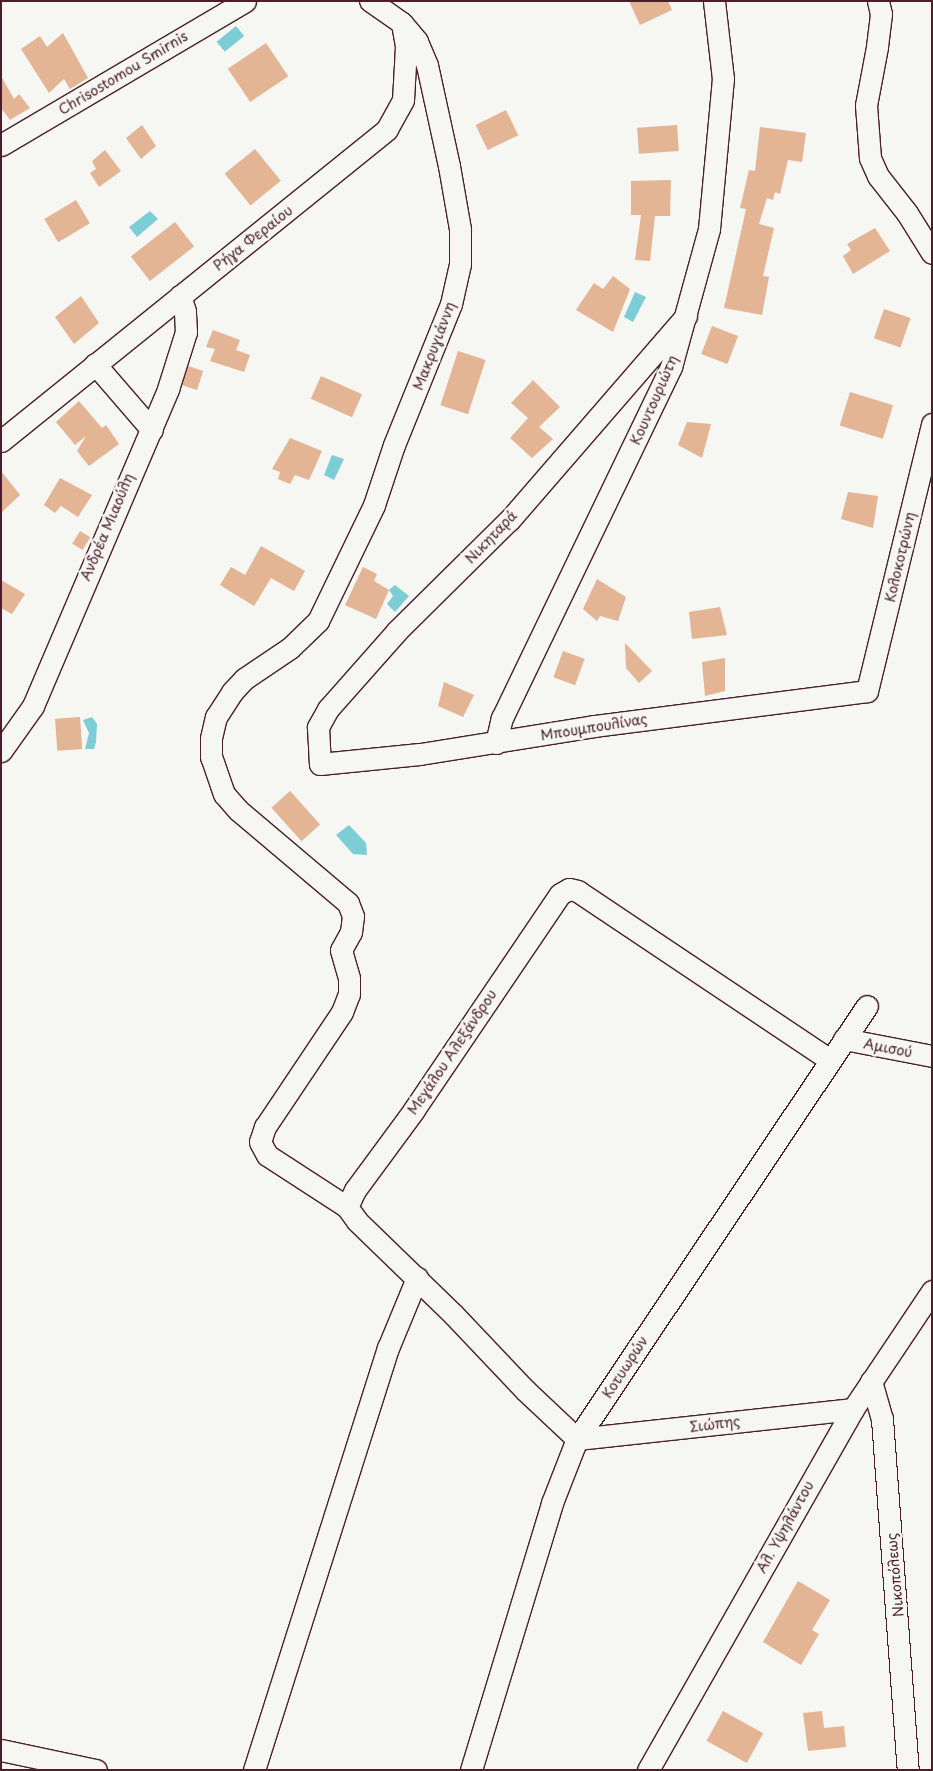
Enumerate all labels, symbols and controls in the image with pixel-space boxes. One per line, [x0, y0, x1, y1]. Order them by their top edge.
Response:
street label: Chrisostomou Smirnis [56, 28, 190, 118]
street label: Ρήγα Φεραίου [210, 202, 296, 274]
street label: Μακρυγιάννη [409, 299, 459, 393]
street label: Κουντουριώτη [627, 353, 681, 447]
street label: Ανδρέα Μιαούλη [77, 471, 137, 583]
street label: Νικηταρά [462, 507, 520, 567]
street label: Κολοκοτρώνη [881, 510, 919, 604]
street label: Μπουμπουλίνας [539, 710, 649, 744]
street label: Μεγάλου Αλεξάνδρου [404, 986, 500, 1118]
street label: Αμισού [862, 1035, 914, 1061]
street label: Κοτυωρών [599, 1333, 651, 1401]
street label: Σιώπης [689, 1413, 741, 1435]
street label: Αλ. Υψηλάντου [753, 1478, 817, 1576]
street label: Νικοπόλεως [883, 1532, 907, 1618]

